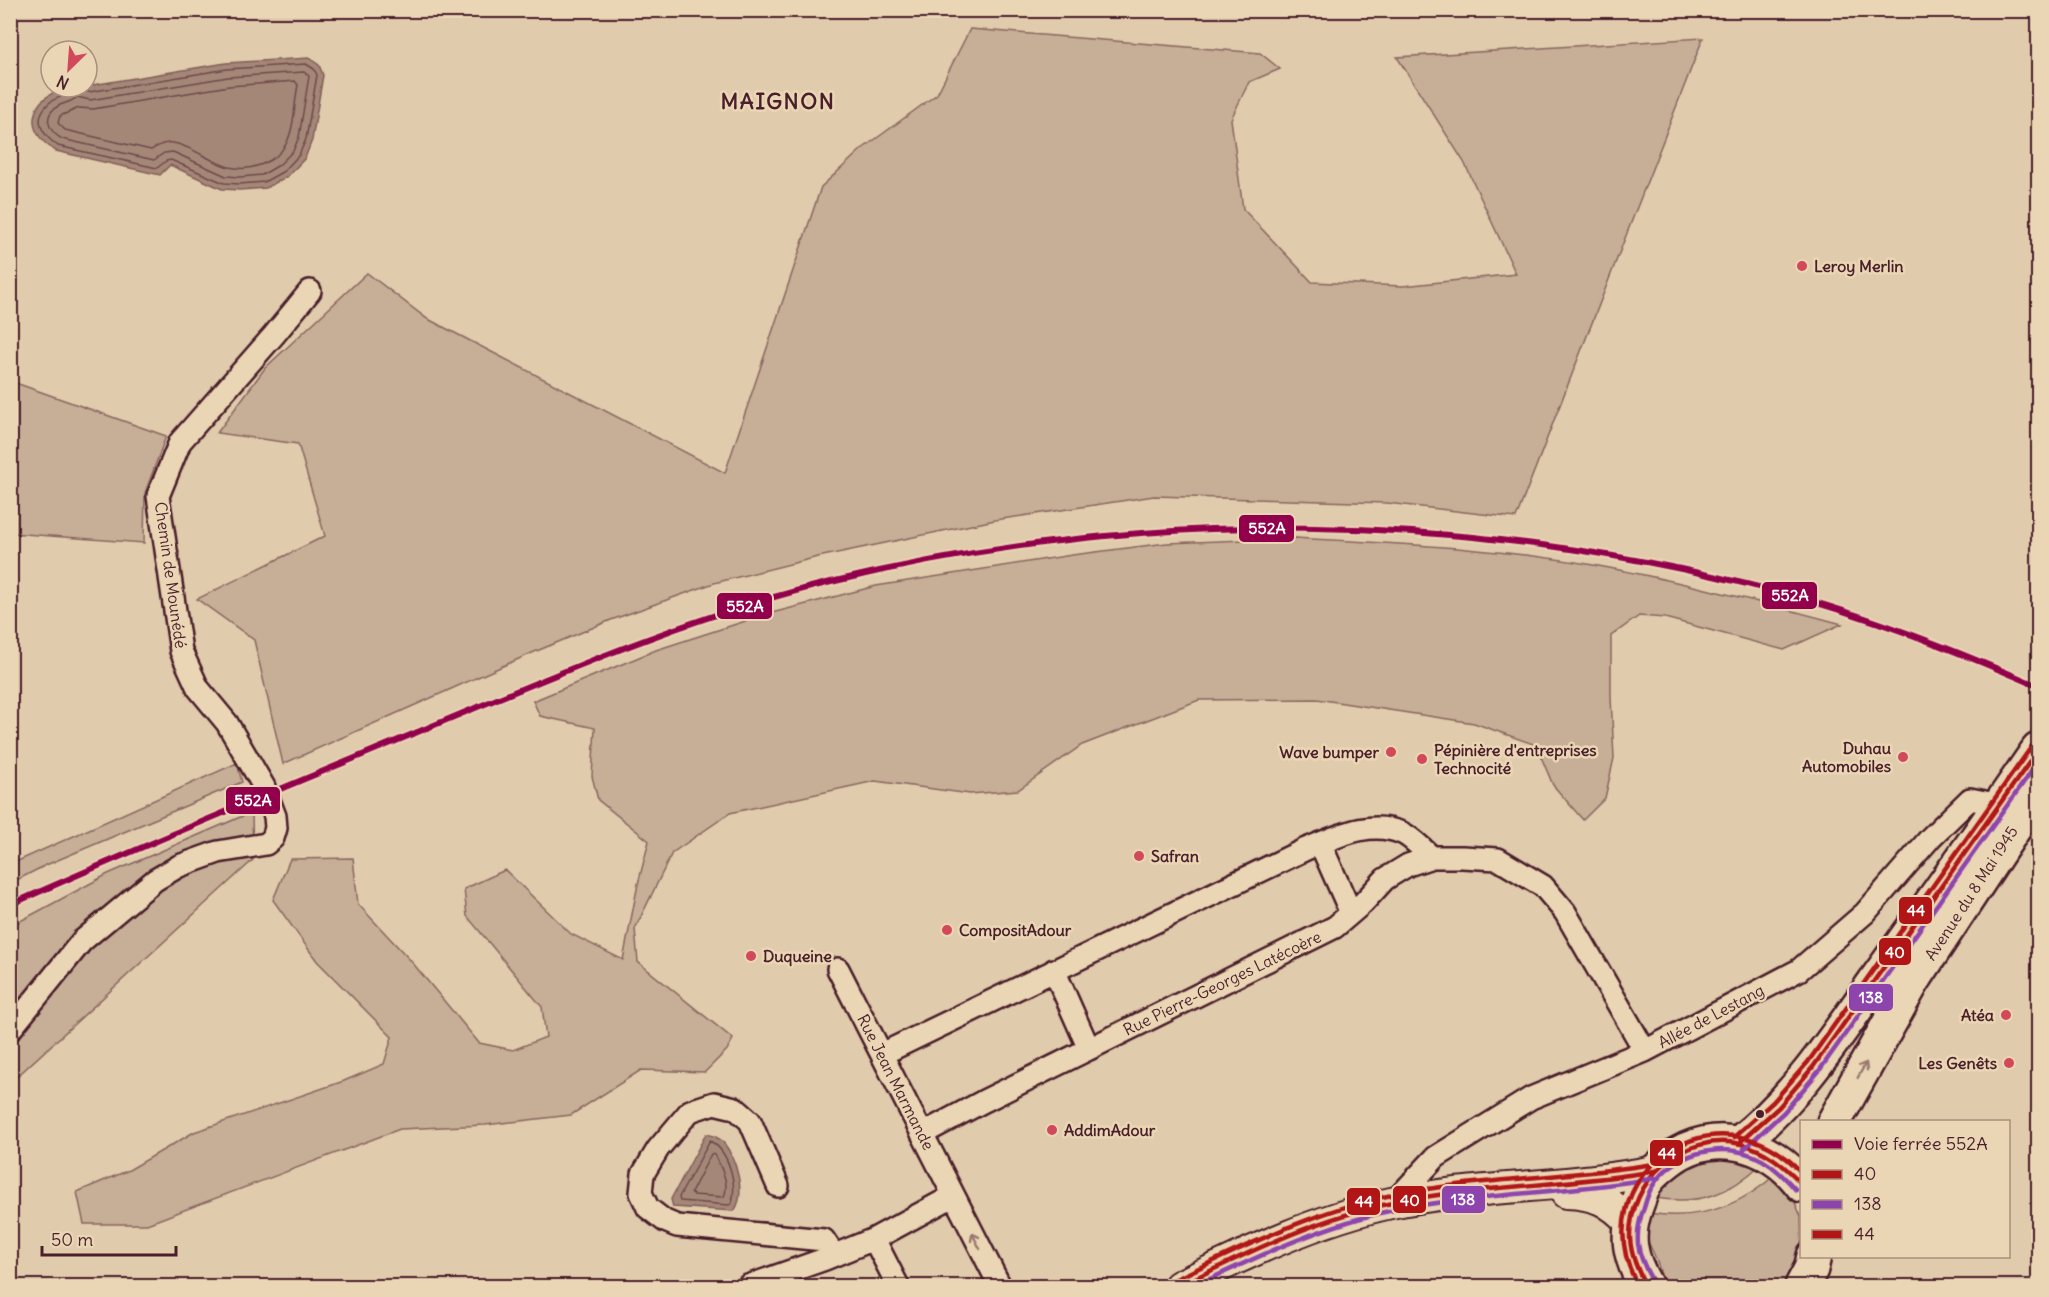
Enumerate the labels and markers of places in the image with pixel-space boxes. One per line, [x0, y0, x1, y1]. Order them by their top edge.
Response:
place label: Leroy Merlin [1814, 256, 1904, 277]
marker: Leroy Merlin [1795, 259, 1809, 273]
place label: Duhau Automobiles [1802, 738, 1892, 776]
place label: Pépinière d'entreprises Technocité [1434, 740, 1597, 778]
place label: Wave bumper [1279, 742, 1379, 763]
marker: Wave bumper [1384, 745, 1398, 759]
marker: Duhau Automobiles [1896, 750, 1910, 764]
marker: Pépinière d'entreprises Technocité [1415, 752, 1429, 766]
place label: Safran [1151, 846, 1199, 866]
marker: Safran [1132, 849, 1146, 863]
place label: CompositAdour [959, 920, 1072, 941]
marker: CompositAdour [940, 923, 954, 937]
place label: Duqueine [763, 946, 832, 967]
marker: Duqueine [744, 949, 758, 963]
place label: Atéa [1961, 1005, 1994, 1025]
marker: Atéa [1999, 1008, 2013, 1022]
place label: Les Genêts [1918, 1053, 1997, 1073]
marker: Les Genêts [2002, 1056, 2016, 1070]
unlabelled marker [1754, 1108, 1766, 1120]
place label: AddimAdour [1064, 1120, 1156, 1140]
marker: AddimAdour [1045, 1123, 1059, 1137]

